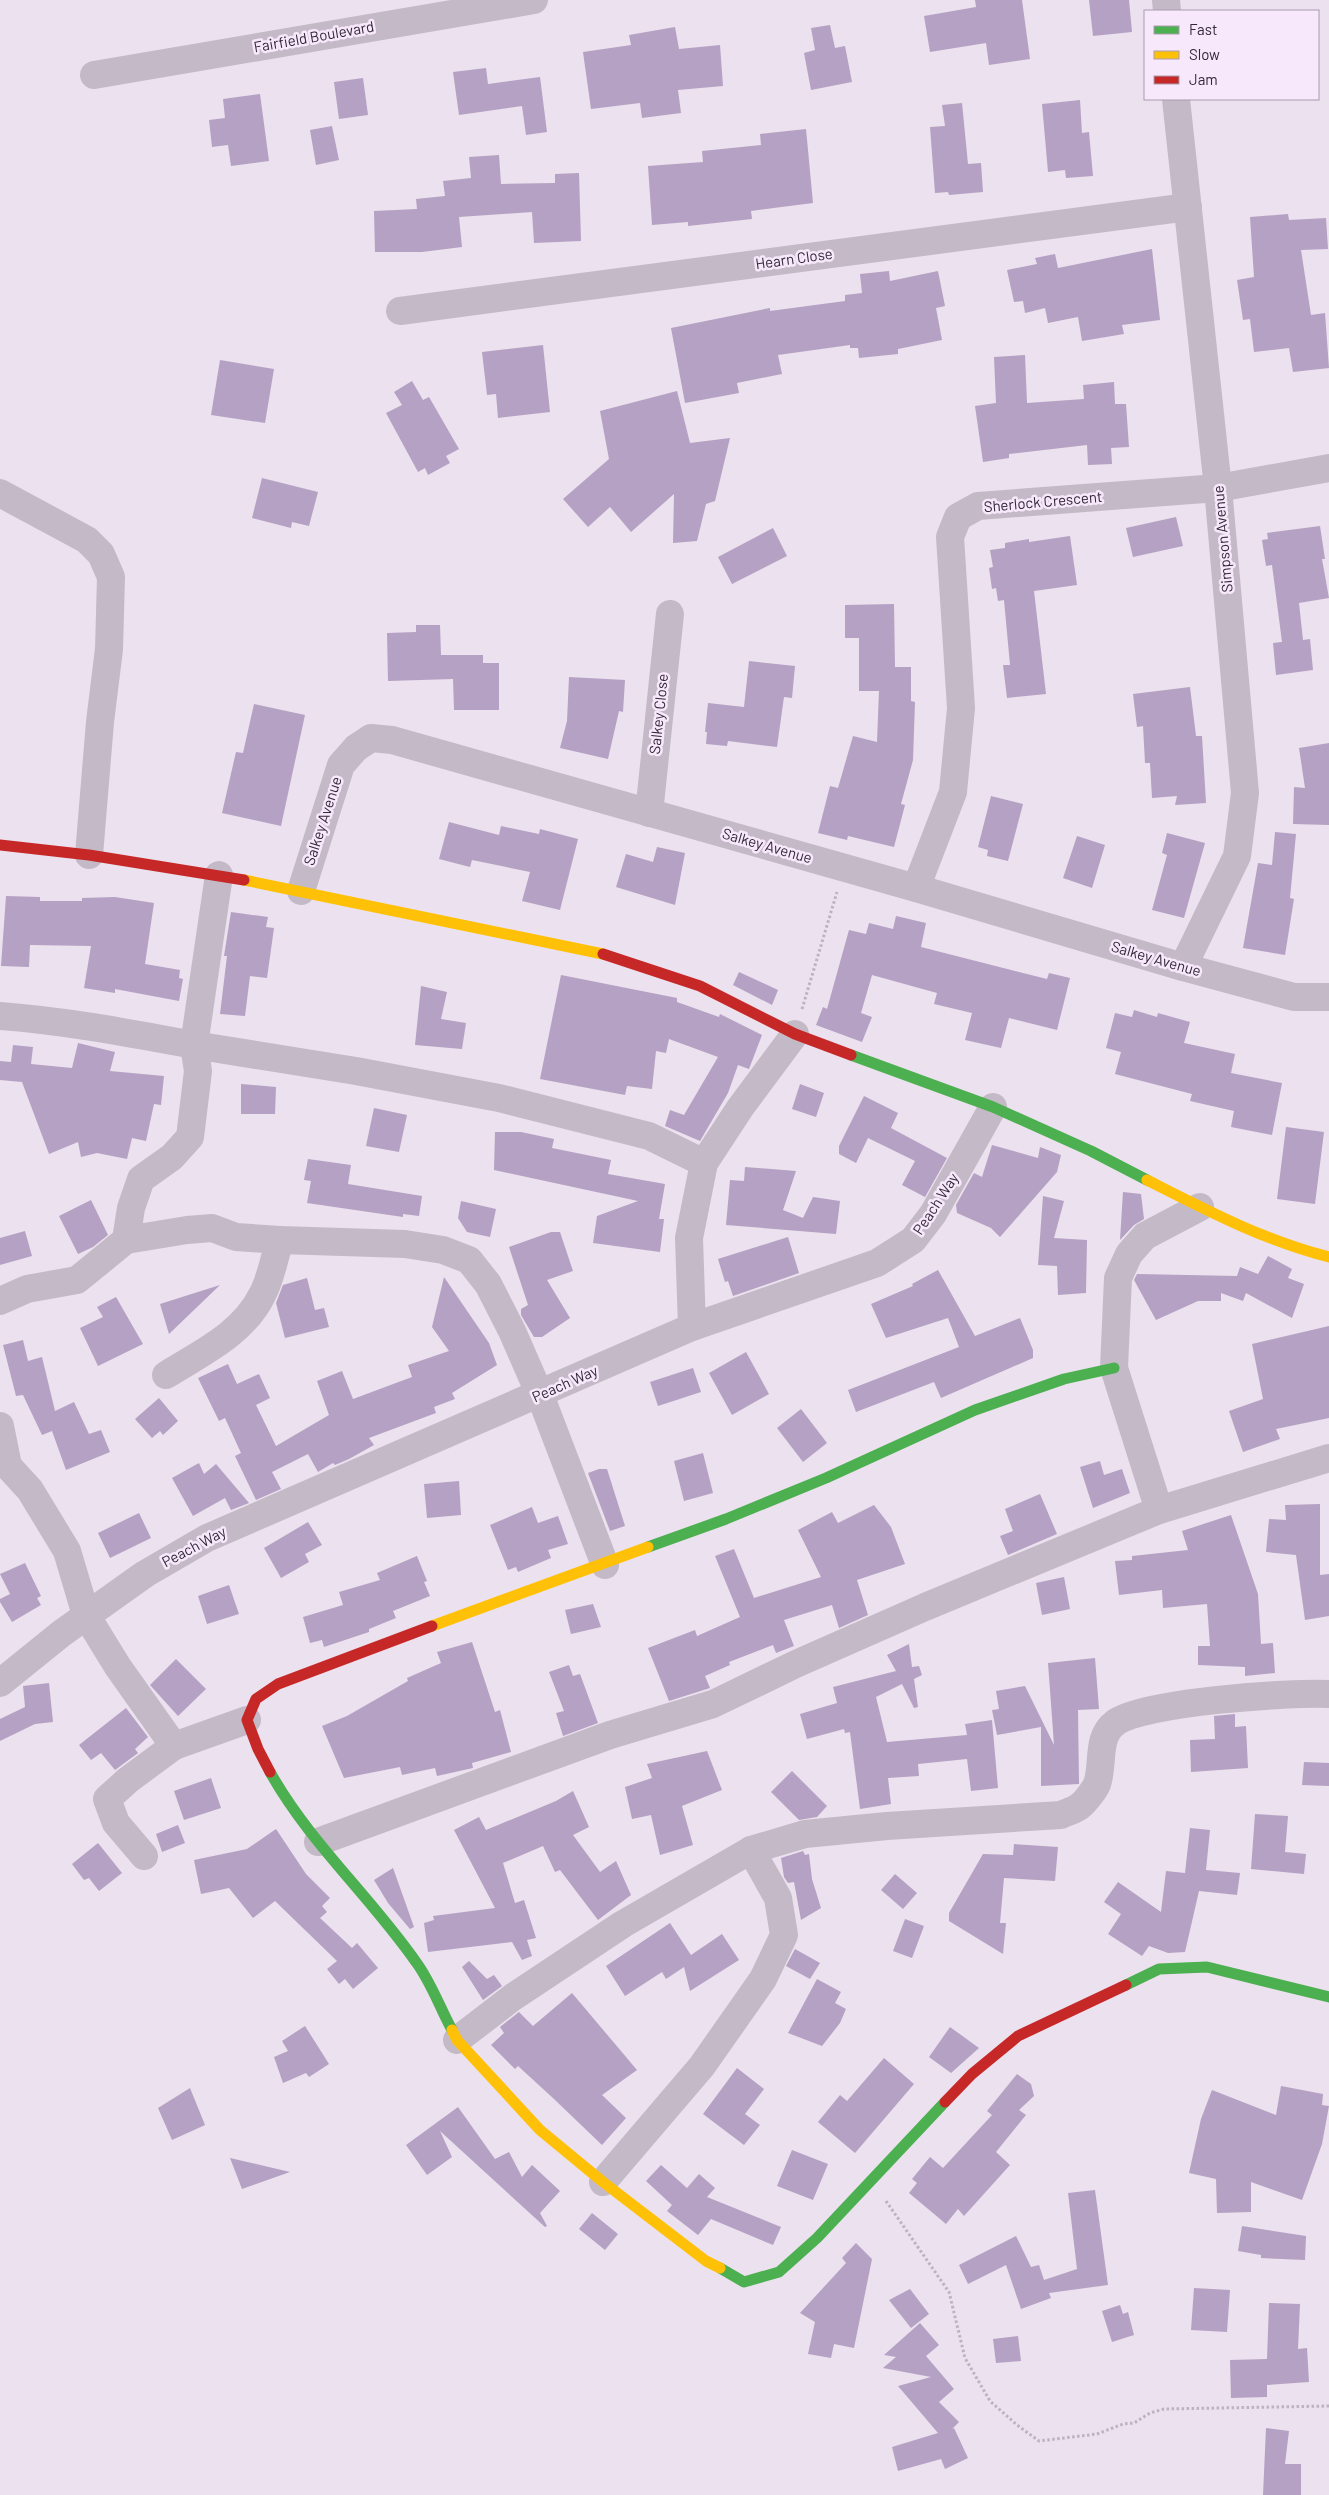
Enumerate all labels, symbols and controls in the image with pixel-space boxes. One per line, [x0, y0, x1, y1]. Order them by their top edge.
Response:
legend [1144, 10, 1319, 100]
street label: Fairfield Boulevard [252, 17, 375, 55]
text: Fast [1189, 20, 1217, 38]
text: Slow [1189, 45, 1220, 63]
text: Jam [1189, 70, 1218, 88]
street label: Hearn Close [754, 244, 834, 272]
street label: Simpson Avenue [1208, 485, 1236, 593]
street label: Sherlock Crescent [983, 487, 1103, 515]
street label: Salkey Close [645, 673, 671, 755]
street label: Salkey Avenue [299, 774, 345, 867]
street label: Salkey Avenue [720, 824, 814, 866]
street label: Salkey Avenue [1109, 937, 1203, 979]
street label: Peach Way [909, 1169, 962, 1238]
street label: Peach Way [529, 1361, 600, 1406]
street label: Peach Way [158, 1522, 229, 1571]

